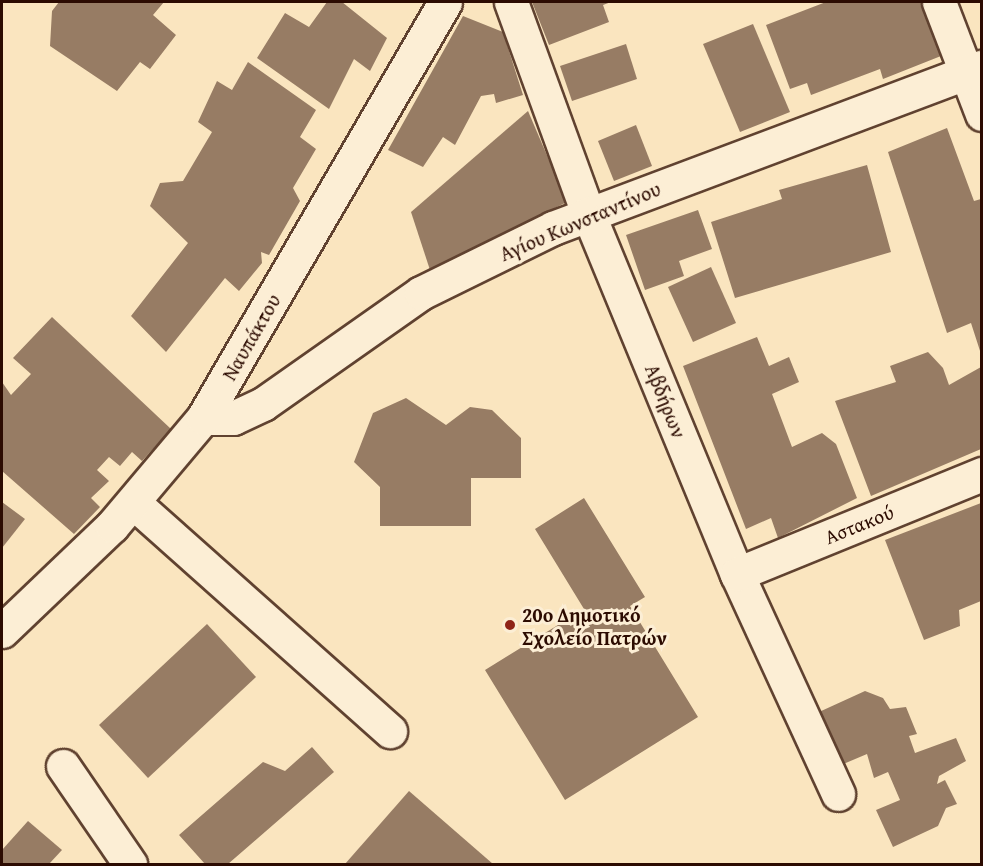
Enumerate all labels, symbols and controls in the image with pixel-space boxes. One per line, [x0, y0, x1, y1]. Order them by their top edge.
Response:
street label: Αγίου Κωνσταντίνου [496, 176, 664, 266]
street label: Ναυπάκτου [217, 290, 285, 384]
street label: Αβδήρων [640, 361, 692, 441]
street label: Αστακού [821, 499, 897, 549]
place label: 20ο Δημοτικό Σχολείο Πατρών [522, 602, 667, 649]
marker: 20ο Δημοτικό Σχολείο Πατρών [503, 618, 517, 632]

